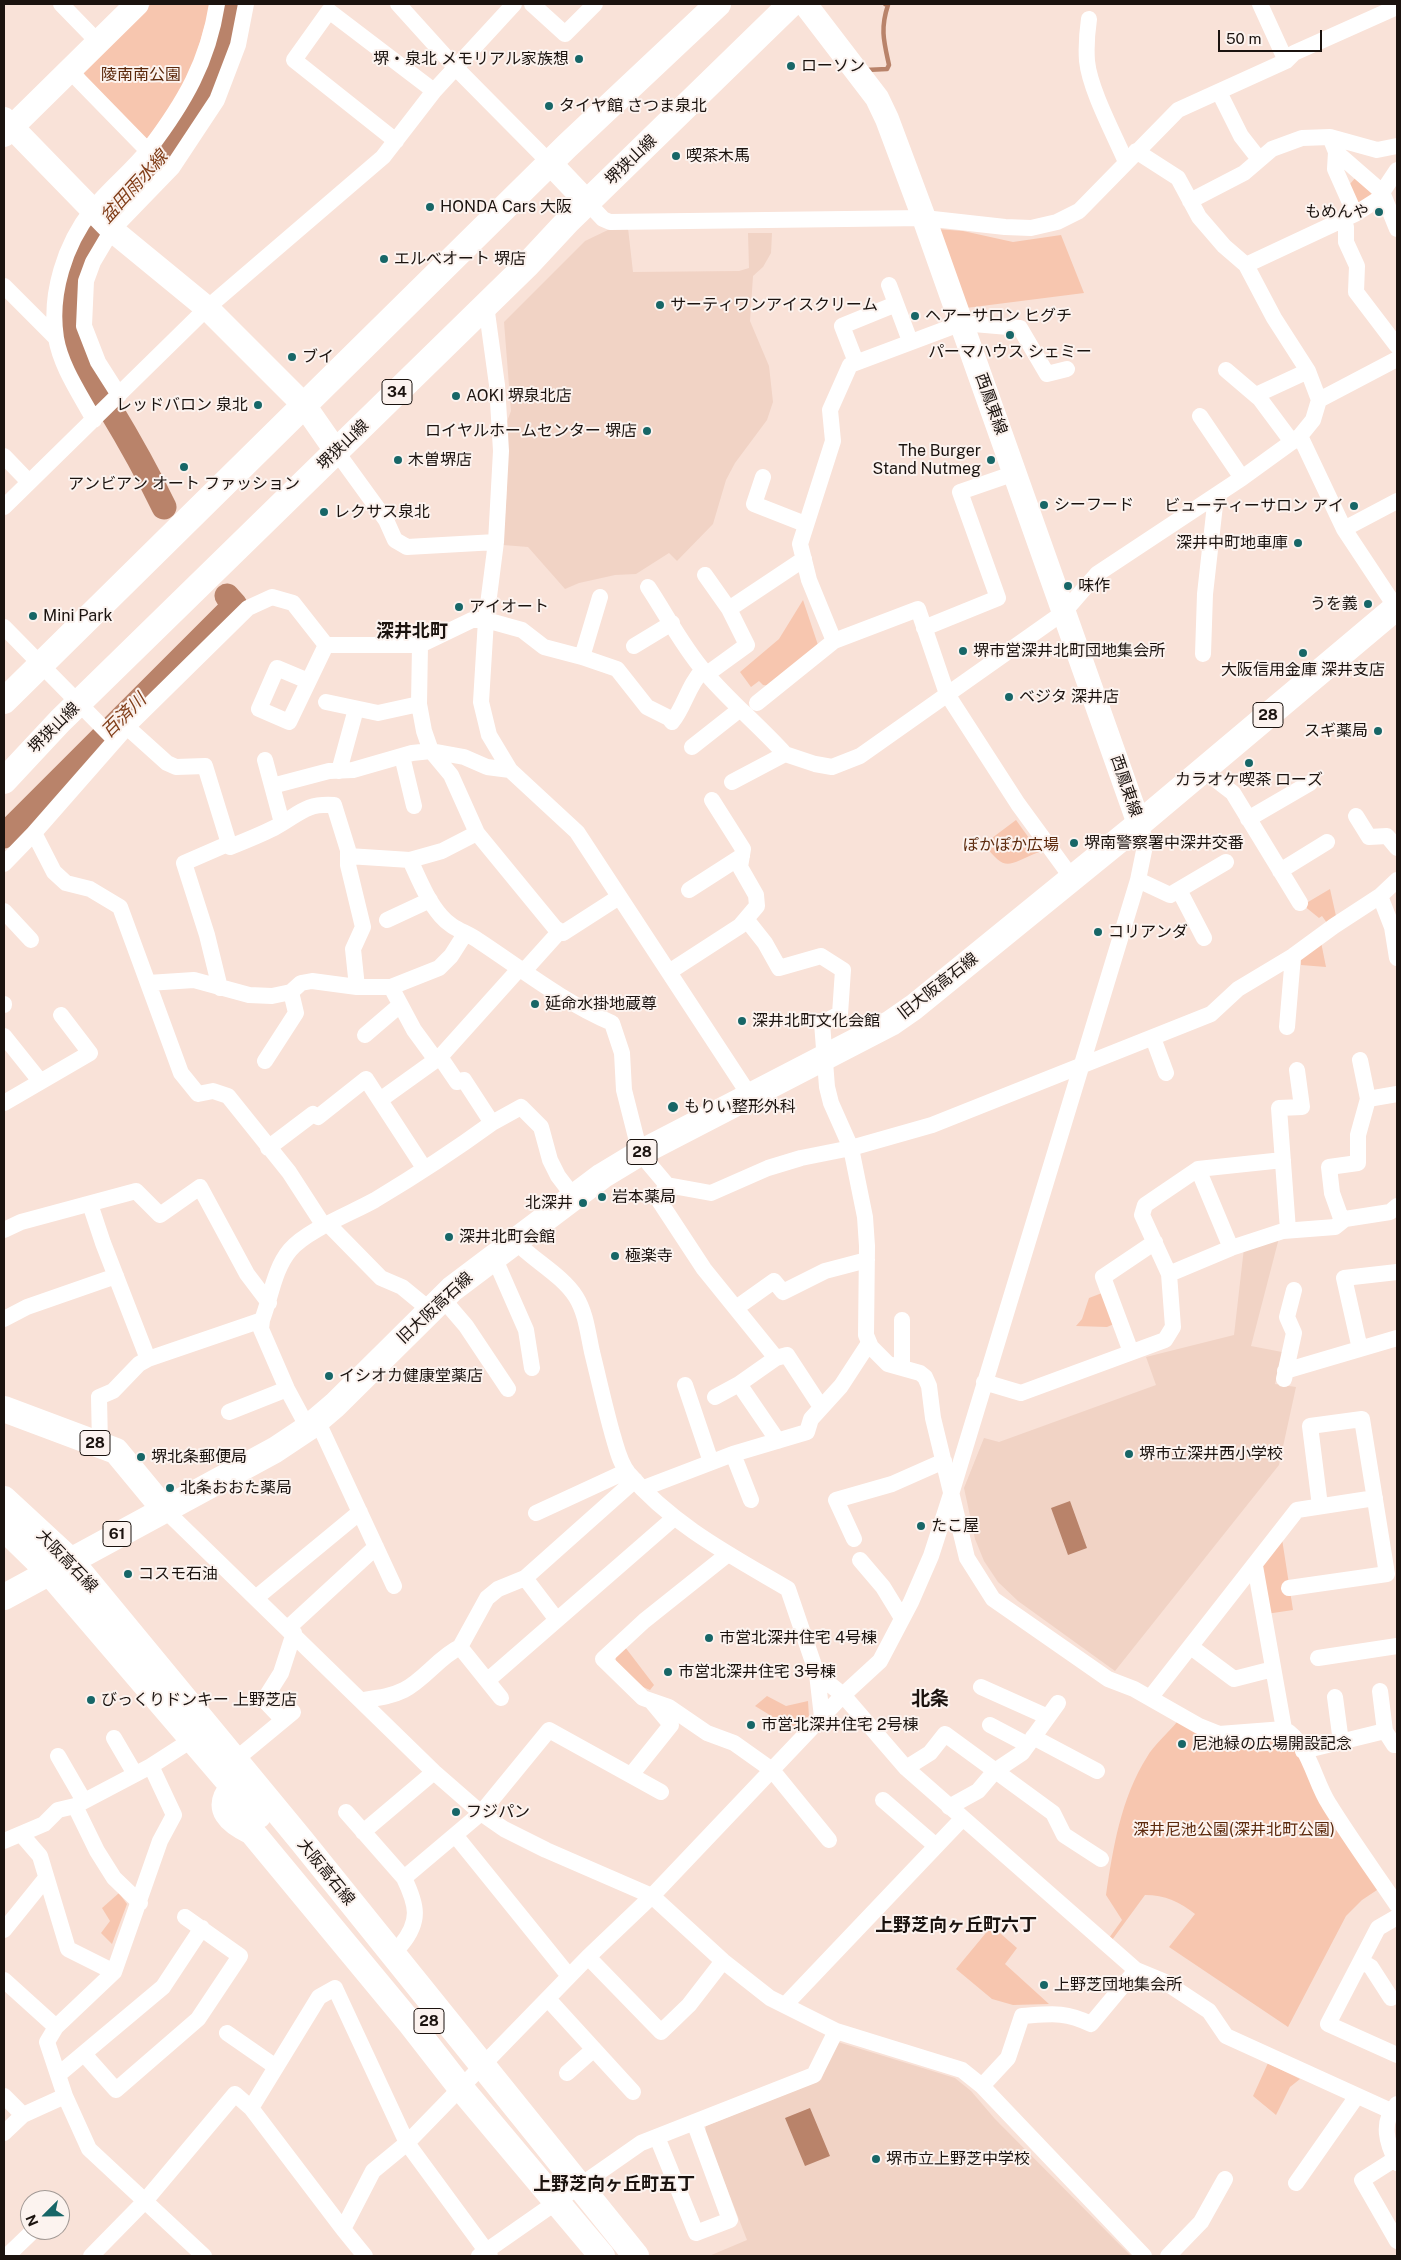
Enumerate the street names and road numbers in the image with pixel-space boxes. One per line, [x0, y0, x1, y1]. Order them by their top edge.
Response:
street label: 堺狭山線 [601, 131, 661, 189]
street label: 西鳳東線 [971, 371, 1011, 437]
road number: 34 [382, 380, 412, 404]
street label: 堺狭山線 [313, 416, 373, 474]
street label: 堺狭山線 [25, 699, 83, 757]
road number: 28 [1253, 702, 1283, 728]
street label: 西鳳東線 [1107, 753, 1145, 819]
street label: 旧大阪高石線 [894, 949, 982, 1023]
road number: 28 [627, 1140, 657, 1164]
street label: 旧大阪高石線 [393, 1268, 477, 1348]
road number: 28 [80, 1430, 110, 1456]
road number: 61 [103, 1522, 131, 1546]
street label: 大阪高石線 [32, 1526, 102, 1596]
street label: 大阪高石線 [293, 1835, 359, 1909]
road number: 28 [414, 2008, 444, 2034]

